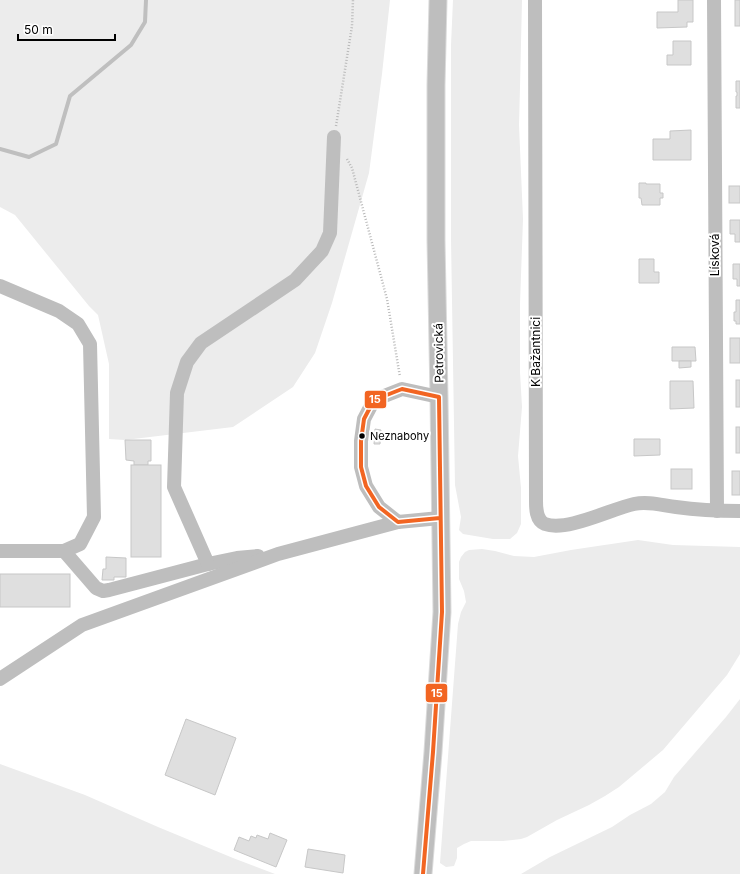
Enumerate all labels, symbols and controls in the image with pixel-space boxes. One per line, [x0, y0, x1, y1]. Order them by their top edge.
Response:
scale bar [18, 16, 115, 42]
text: 50 m [24, 22, 53, 37]
street label: Lísková [707, 234, 722, 276]
street label: K Bažantnici [528, 317, 543, 387]
street label: Petrovická [430, 323, 447, 383]
line badge: 15 [364, 390, 387, 409]
text: 15 [369, 392, 381, 406]
place label: Neznabohy [370, 429, 429, 443]
marker: Neznabohy [357, 431, 367, 441]
line badge: 15 [425, 683, 448, 703]
text: 15 [431, 686, 443, 700]

